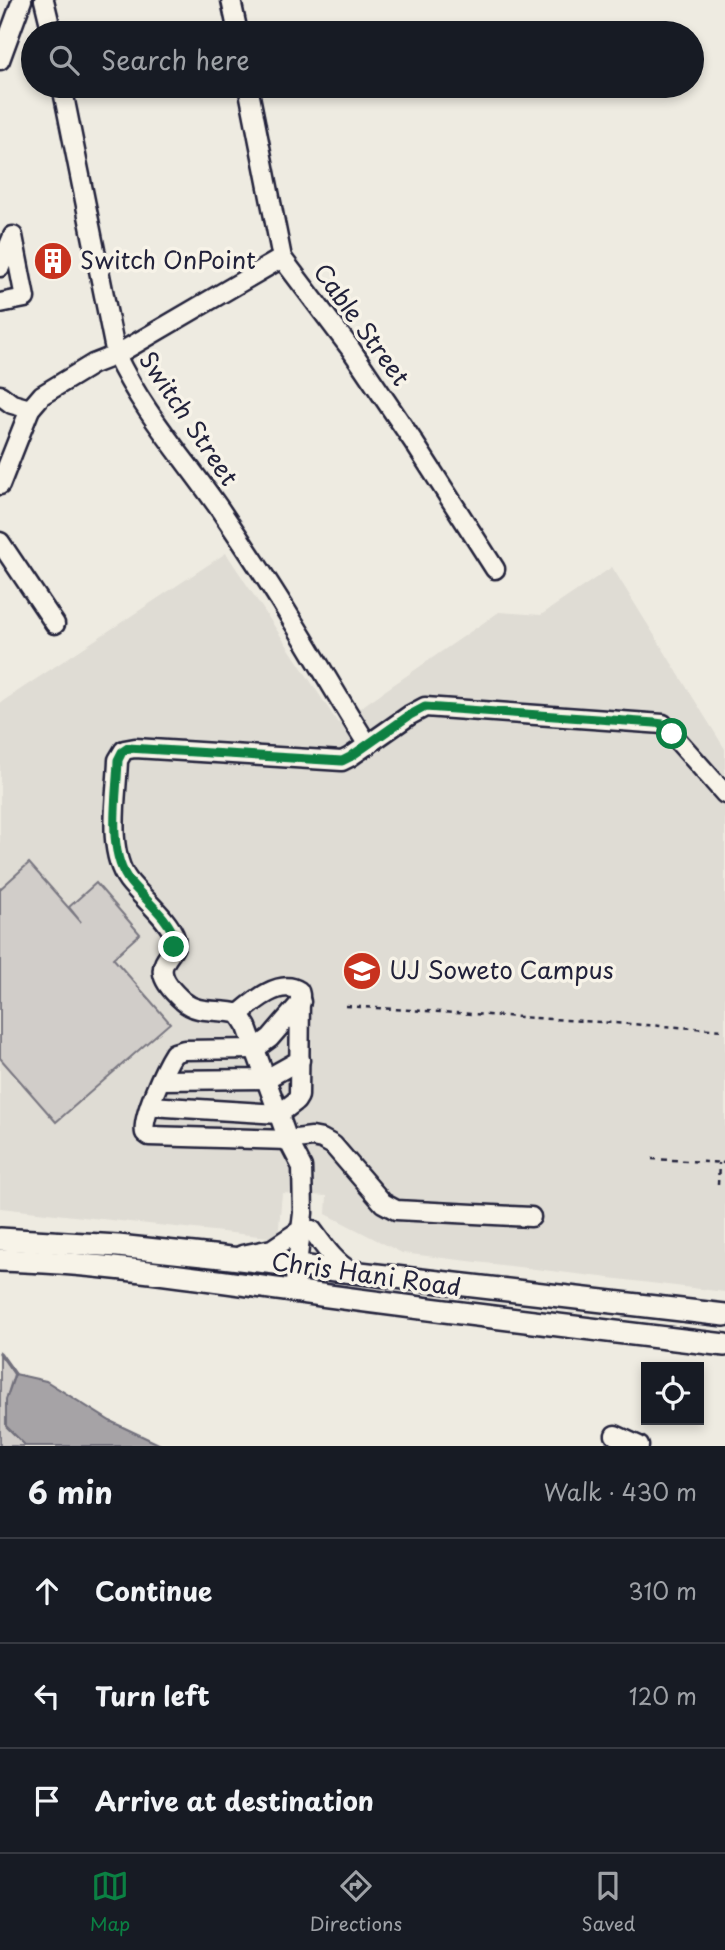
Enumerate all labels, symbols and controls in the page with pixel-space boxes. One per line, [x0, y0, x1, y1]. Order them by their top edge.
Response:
search box [21, 21, 704, 98]
text: Search here [101, 40, 250, 79]
icon: search [45, 41, 83, 79]
building icon: Switch OnPoint [32, 240, 74, 282]
place label: Switch OnPoint [80, 241, 256, 277]
street label: Cable Street [306, 255, 420, 393]
street label: Switch Street [131, 343, 248, 493]
route start [656, 718, 687, 749]
route end [158, 931, 189, 962]
school or university icon: UJ Soweto Campus [341, 950, 383, 992]
place label: UJ Soweto Campus [389, 951, 614, 987]
street label: Chris Hani Road [269, 1242, 463, 1304]
map controls [641, 1362, 704, 1425]
button: locate [641, 1362, 704, 1425]
text: 6 min [28, 1469, 113, 1514]
text: Walk · 430 m [544, 1474, 697, 1509]
text: Continue [95, 1571, 212, 1610]
icon: ahead [28, 1572, 66, 1610]
text: 310 m [628, 1573, 697, 1608]
text: Turn left [95, 1676, 210, 1715]
icon: left [28, 1677, 66, 1715]
text: 120 m [629, 1678, 697, 1713]
text: Arrive at destination [95, 1781, 374, 1820]
icon: arrive [28, 1782, 66, 1820]
tab: Map [90, 1867, 130, 1937]
tab: Directions [310, 1867, 402, 1937]
tab: Saved [581, 1867, 635, 1937]

